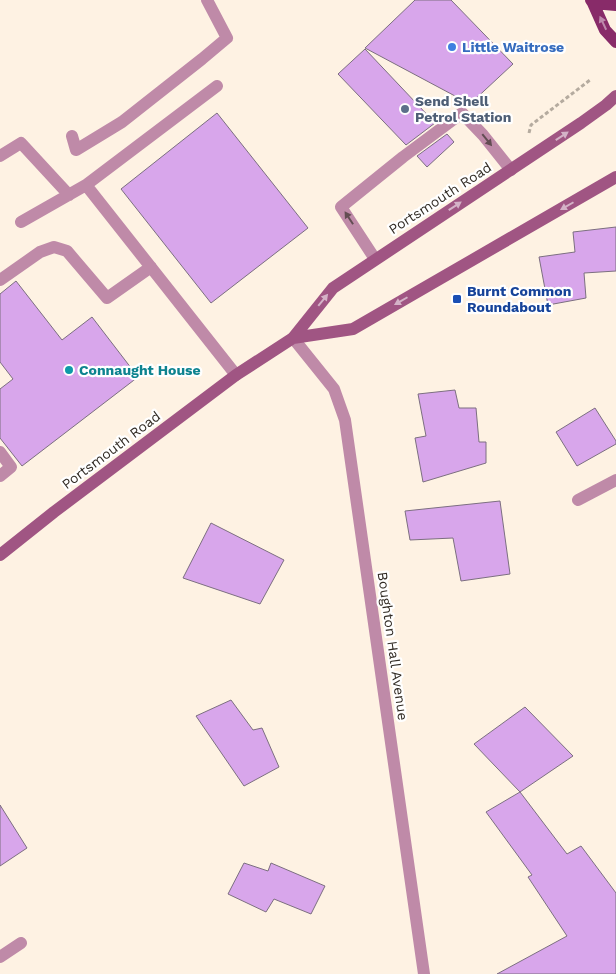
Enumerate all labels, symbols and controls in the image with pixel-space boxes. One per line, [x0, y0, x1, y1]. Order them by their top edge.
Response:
one-way arrow [598, 16, 607, 31]
place label: Little Waitrose [462, 39, 564, 55]
marker: Little Waitrose [446, 41, 458, 53]
place label: Send Shell Petrol Station [415, 93, 511, 125]
marker: Send Shell Petrol Station [399, 103, 411, 115]
one-way arrow [556, 131, 569, 141]
one-way arrow [482, 134, 493, 147]
street label: Portsmouth Road [386, 159, 494, 237]
one-way arrow [561, 201, 574, 210]
one-way arrow [448, 202, 462, 211]
one-way arrow [344, 212, 353, 225]
place label: Burnt Common Roundabout [467, 283, 571, 315]
marker: Burnt Common Roundabout [451, 293, 463, 305]
one-way arrow [318, 294, 329, 307]
one-way arrow [395, 297, 408, 306]
place label: Connaught House [79, 362, 201, 378]
marker: Connaught House [63, 364, 75, 376]
street label: Portsmouth Road [59, 408, 163, 492]
street label: Boughton Hall Avenue [375, 571, 411, 721]

